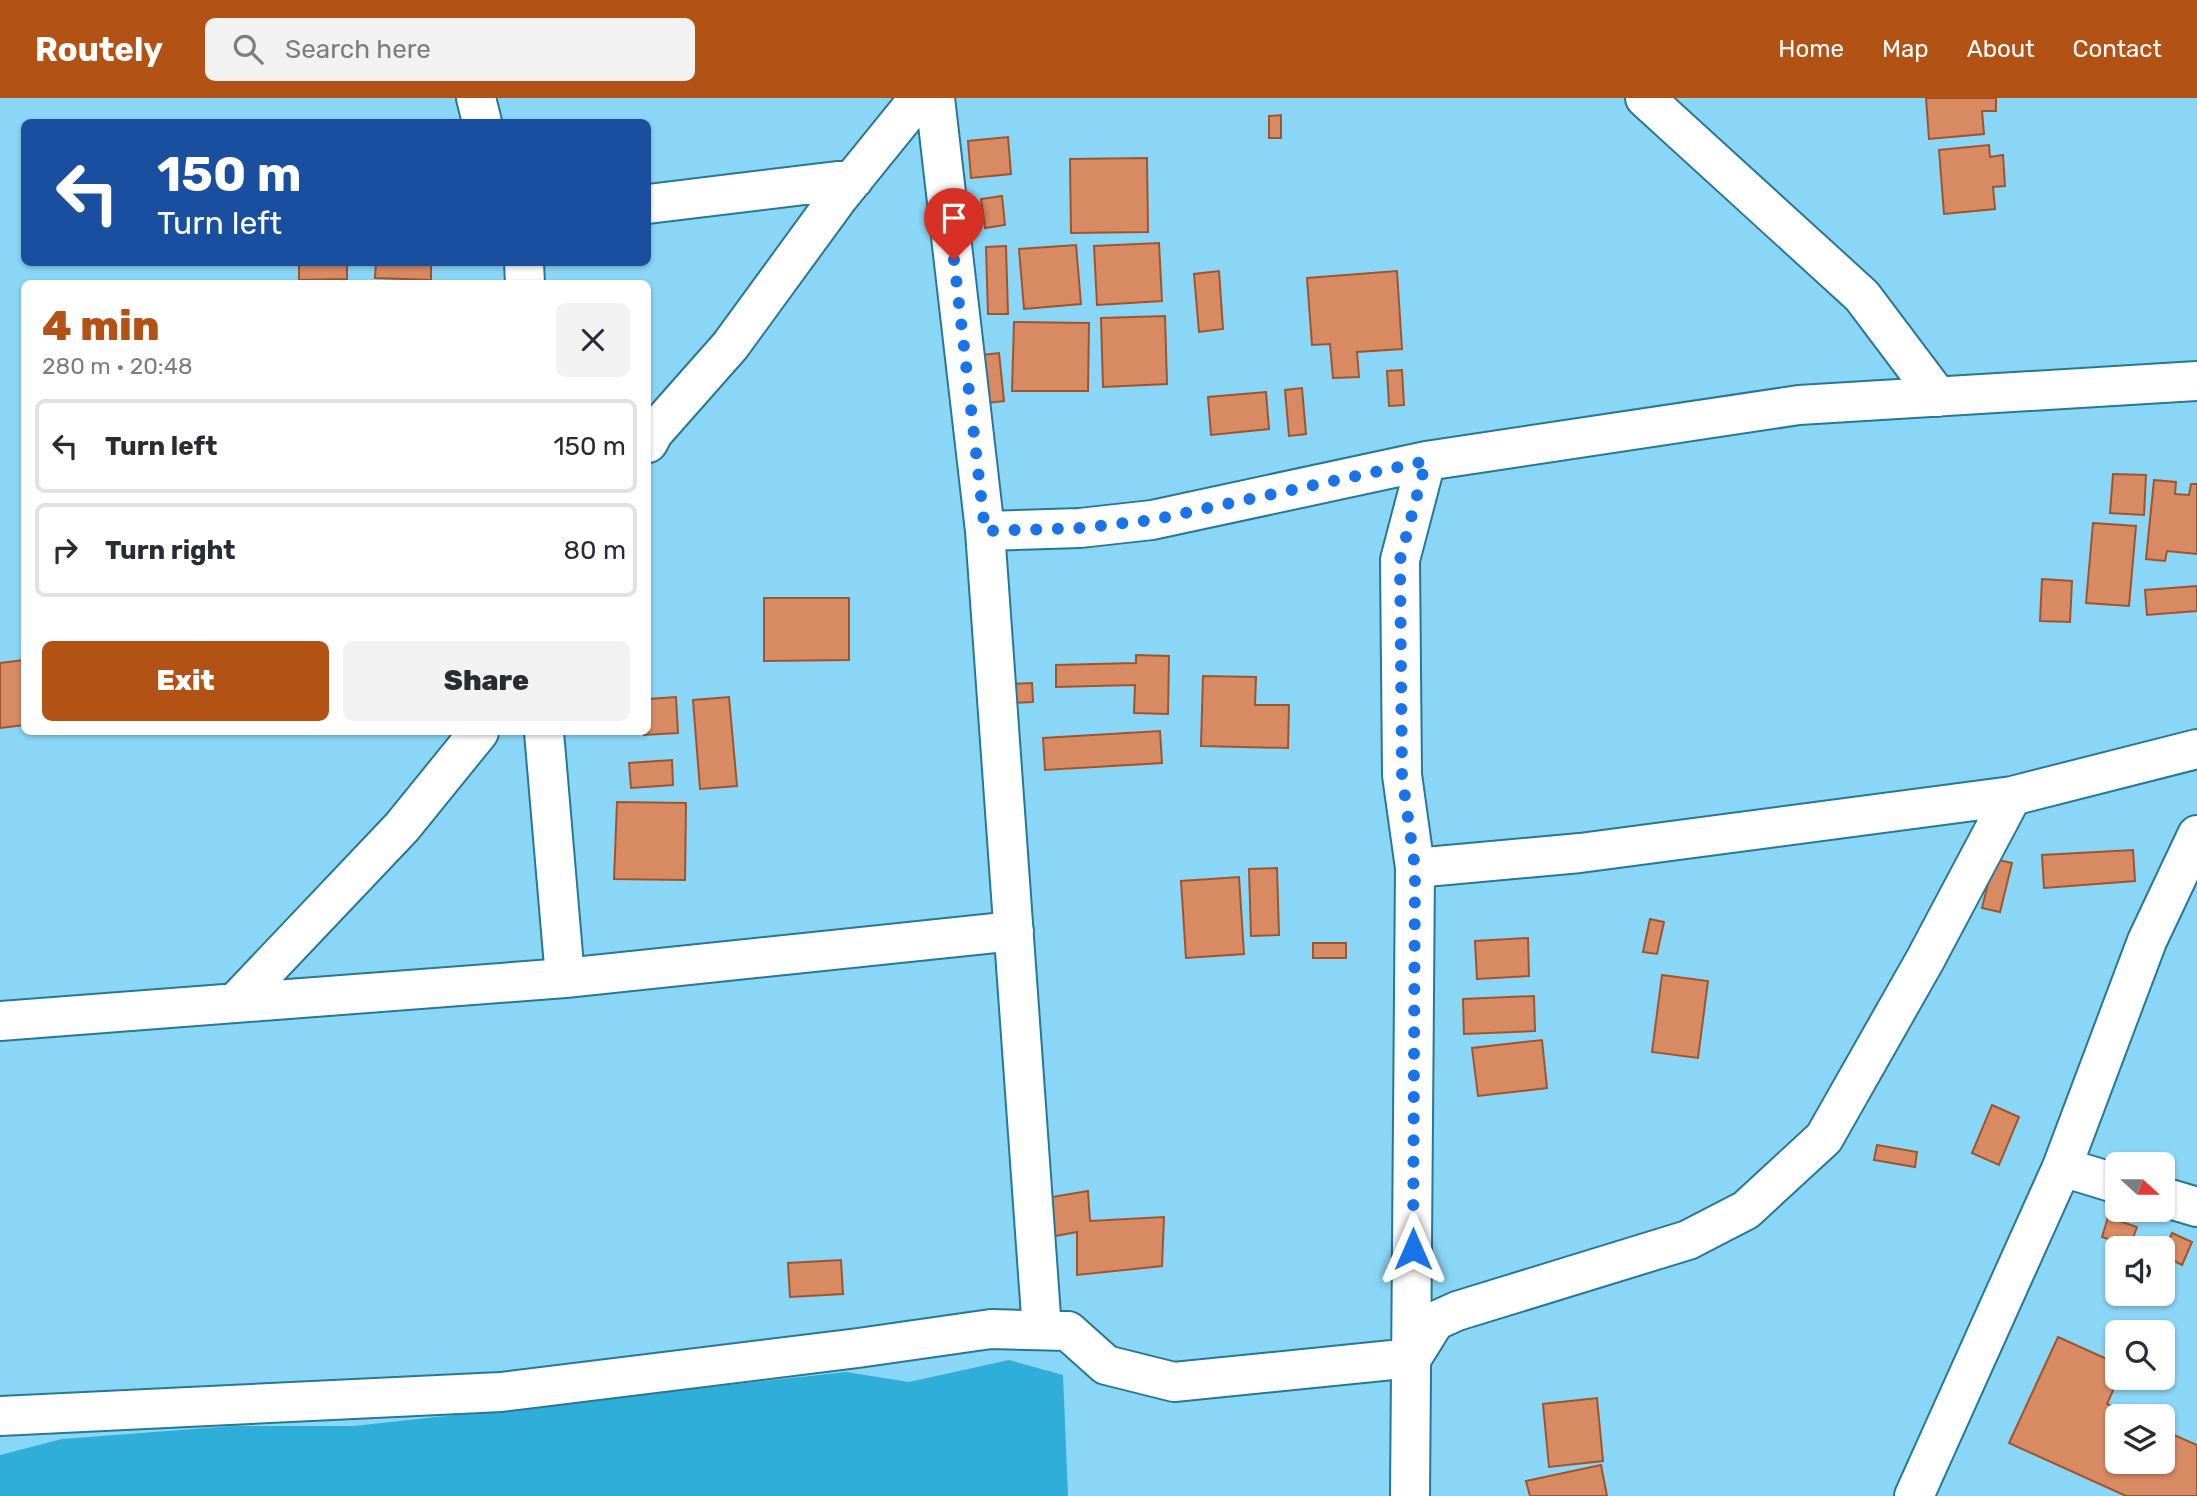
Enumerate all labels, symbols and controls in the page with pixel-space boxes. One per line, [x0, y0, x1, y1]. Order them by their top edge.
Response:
search box [205, 18, 695, 81]
text: Routely [35, 30, 163, 69]
icon: search [229, 30, 267, 68]
text: Search here [285, 34, 431, 65]
text: Home [1778, 35, 1844, 63]
text: Map [1882, 35, 1929, 63]
text: About [1967, 35, 2035, 63]
text: Contact [2073, 35, 2162, 63]
text: 150 m [157, 145, 302, 203]
icon: left [42, 147, 133, 238]
pin [924, 188, 984, 260]
icon: arrive [935, 199, 973, 237]
text: Turn left [157, 204, 282, 242]
text: 4 min [42, 301, 160, 351]
button: close [556, 303, 630, 377]
text: 280 m · 20:48 [42, 352, 193, 380]
icon: left [46, 427, 84, 465]
text: Turn left [105, 431, 217, 462]
text: 150 m [553, 431, 626, 462]
icon: right [46, 531, 84, 569]
text: Turn right [105, 535, 235, 566]
text: 80 m [563, 535, 626, 566]
button: Exit [42, 641, 329, 721]
button: Share [343, 641, 630, 721]
north arrow [2105, 1152, 2175, 1222]
map controls [2105, 1152, 2175, 1474]
position arrow [1376, 1212, 1450, 1286]
button: sound [2105, 1236, 2175, 1306]
button: search [2105, 1320, 2175, 1390]
button: layers [2105, 1404, 2175, 1474]

